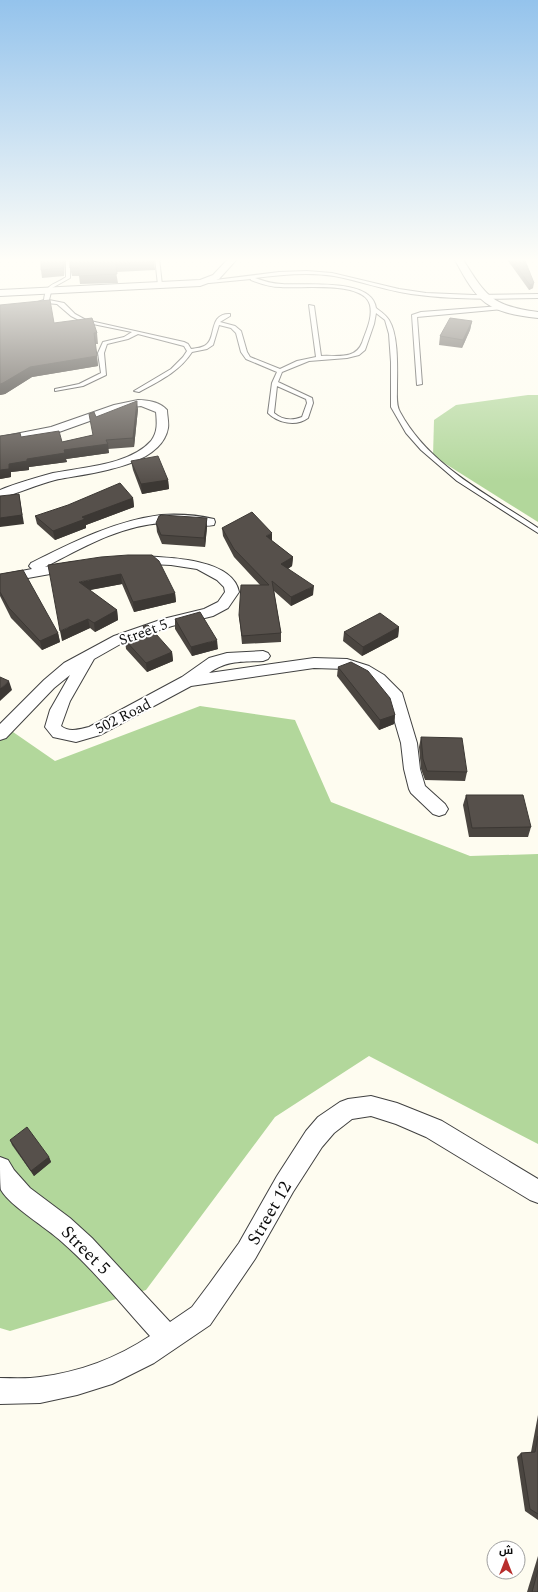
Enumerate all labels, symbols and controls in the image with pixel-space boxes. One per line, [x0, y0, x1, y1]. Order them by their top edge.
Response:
street label: Street 5 [115, 613, 171, 652]
street label: 502 Road [91, 693, 155, 740]
street label: Street 12 [240, 1176, 299, 1250]
street label: Street 5 [55, 1219, 117, 1281]
north arrow [486, 1540, 526, 1580]
text: ش [499, 1542, 513, 1559]

